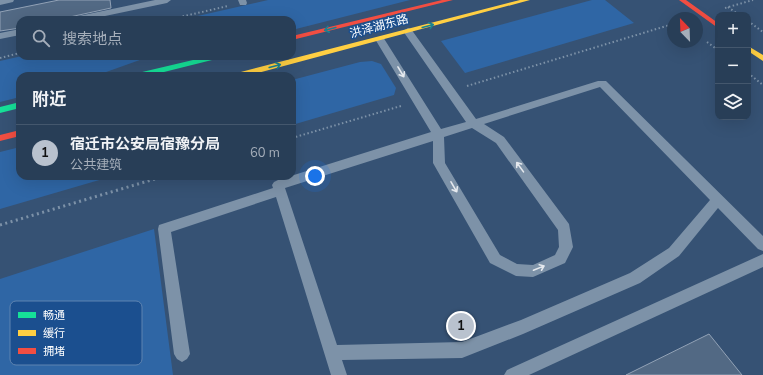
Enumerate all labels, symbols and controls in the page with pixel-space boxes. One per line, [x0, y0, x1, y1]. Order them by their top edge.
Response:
street label: 洪泽湖东路 [348, 11, 410, 41]
north arrow [667, 12, 703, 48]
map controls [715, 12, 751, 120]
button: + [715, 12, 751, 48]
search box [16, 16, 296, 60]
one-way arrow [421, 22, 434, 29]
one-way arrow [324, 26, 337, 34]
icon: search [30, 27, 52, 49]
text: 搜索地点 [62, 29, 122, 49]
button: − [715, 48, 751, 84]
one-way arrow [268, 62, 281, 69]
one-way arrow [397, 66, 405, 78]
button: layers [715, 84, 751, 120]
text: 附近 [32, 88, 66, 111]
text: 宿迁市公安局宿豫分局 [70, 134, 220, 154]
text: 1 [41, 144, 49, 162]
text: 60 m [250, 144, 280, 162]
text: 公共建筑 [70, 156, 122, 174]
one-way arrow [516, 162, 524, 173]
your location [305, 166, 325, 186]
one-way arrow [450, 181, 458, 193]
one-way arrow [533, 264, 545, 272]
legend [10, 301, 142, 365]
text: 畅通 [43, 308, 65, 323]
pin: 1 [448, 311, 474, 341]
text: 缓行 [43, 326, 65, 341]
text: 拥堵 [43, 344, 65, 359]

